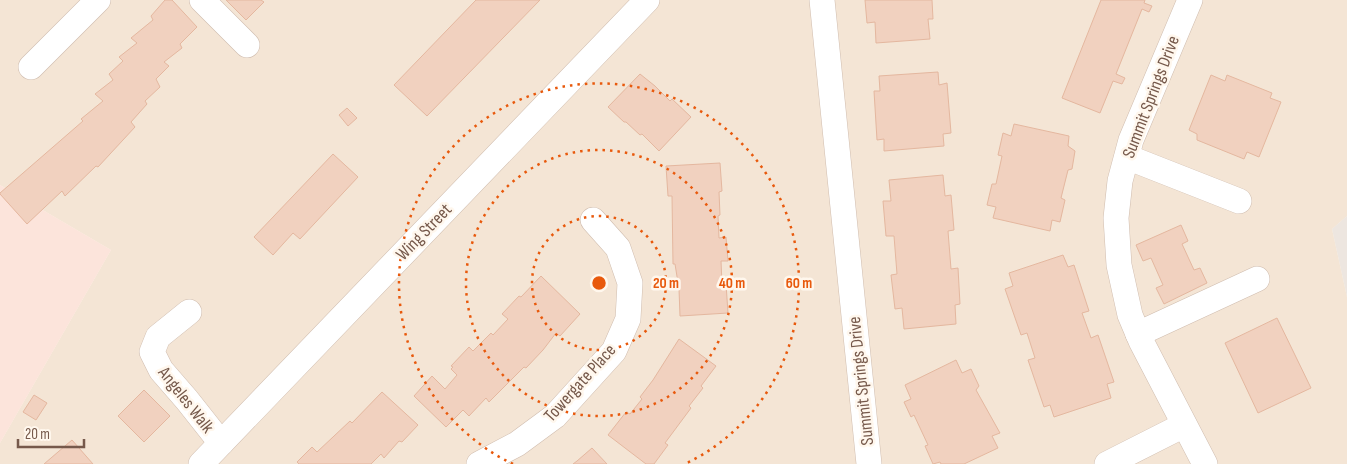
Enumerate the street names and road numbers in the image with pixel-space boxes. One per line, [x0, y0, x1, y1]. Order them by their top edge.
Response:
street label: Summit Springs Drive [1118, 33, 1184, 161]
street label: Wing Street [392, 199, 456, 265]
street label: Summit Springs Drive [844, 316, 878, 446]
street label: Towergate Place [540, 340, 620, 426]
street label: Angeles Walk [153, 362, 218, 437]

